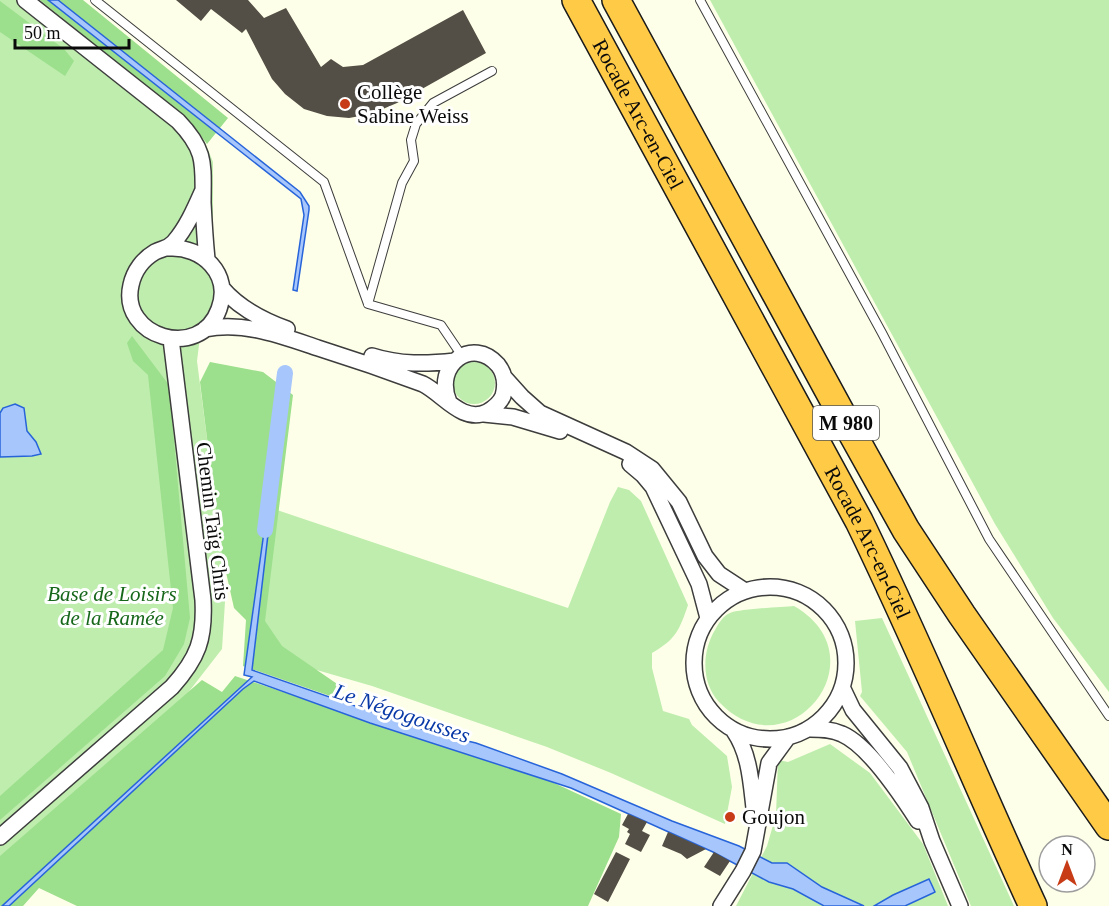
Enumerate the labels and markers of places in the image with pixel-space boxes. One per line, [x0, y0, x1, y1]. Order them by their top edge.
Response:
place label: Collège Sabine Weiss [357, 80, 469, 128]
marker: Collège Sabine Weiss [338, 97, 352, 111]
place label: Goujon [742, 805, 806, 829]
marker: Goujon [723, 810, 737, 824]

